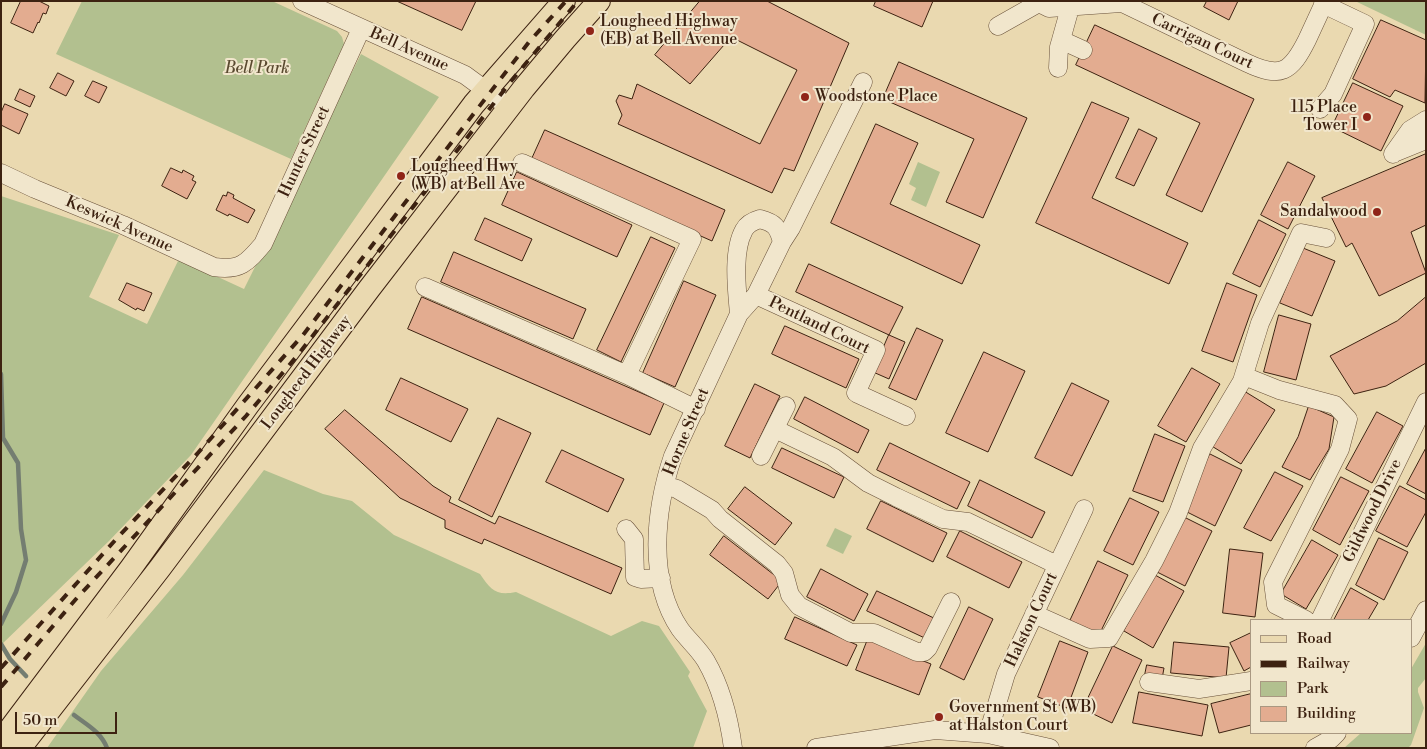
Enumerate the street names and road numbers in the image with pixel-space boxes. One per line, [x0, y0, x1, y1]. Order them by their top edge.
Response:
street label: Carrigan Court [1148, 10, 1256, 74]
street label: Bell Avenue [366, 24, 452, 76]
street label: Hunter Street [275, 103, 335, 201]
street label: Keswick Avenue [62, 193, 176, 257]
street label: Pentland Court [765, 293, 873, 359]
street label: Lougheed Highway [258, 312, 356, 434]
street label: Horne Street [660, 385, 714, 479]
street label: Gildwood Drive [1340, 456, 1406, 566]
street label: Halston Court [1002, 570, 1062, 670]

